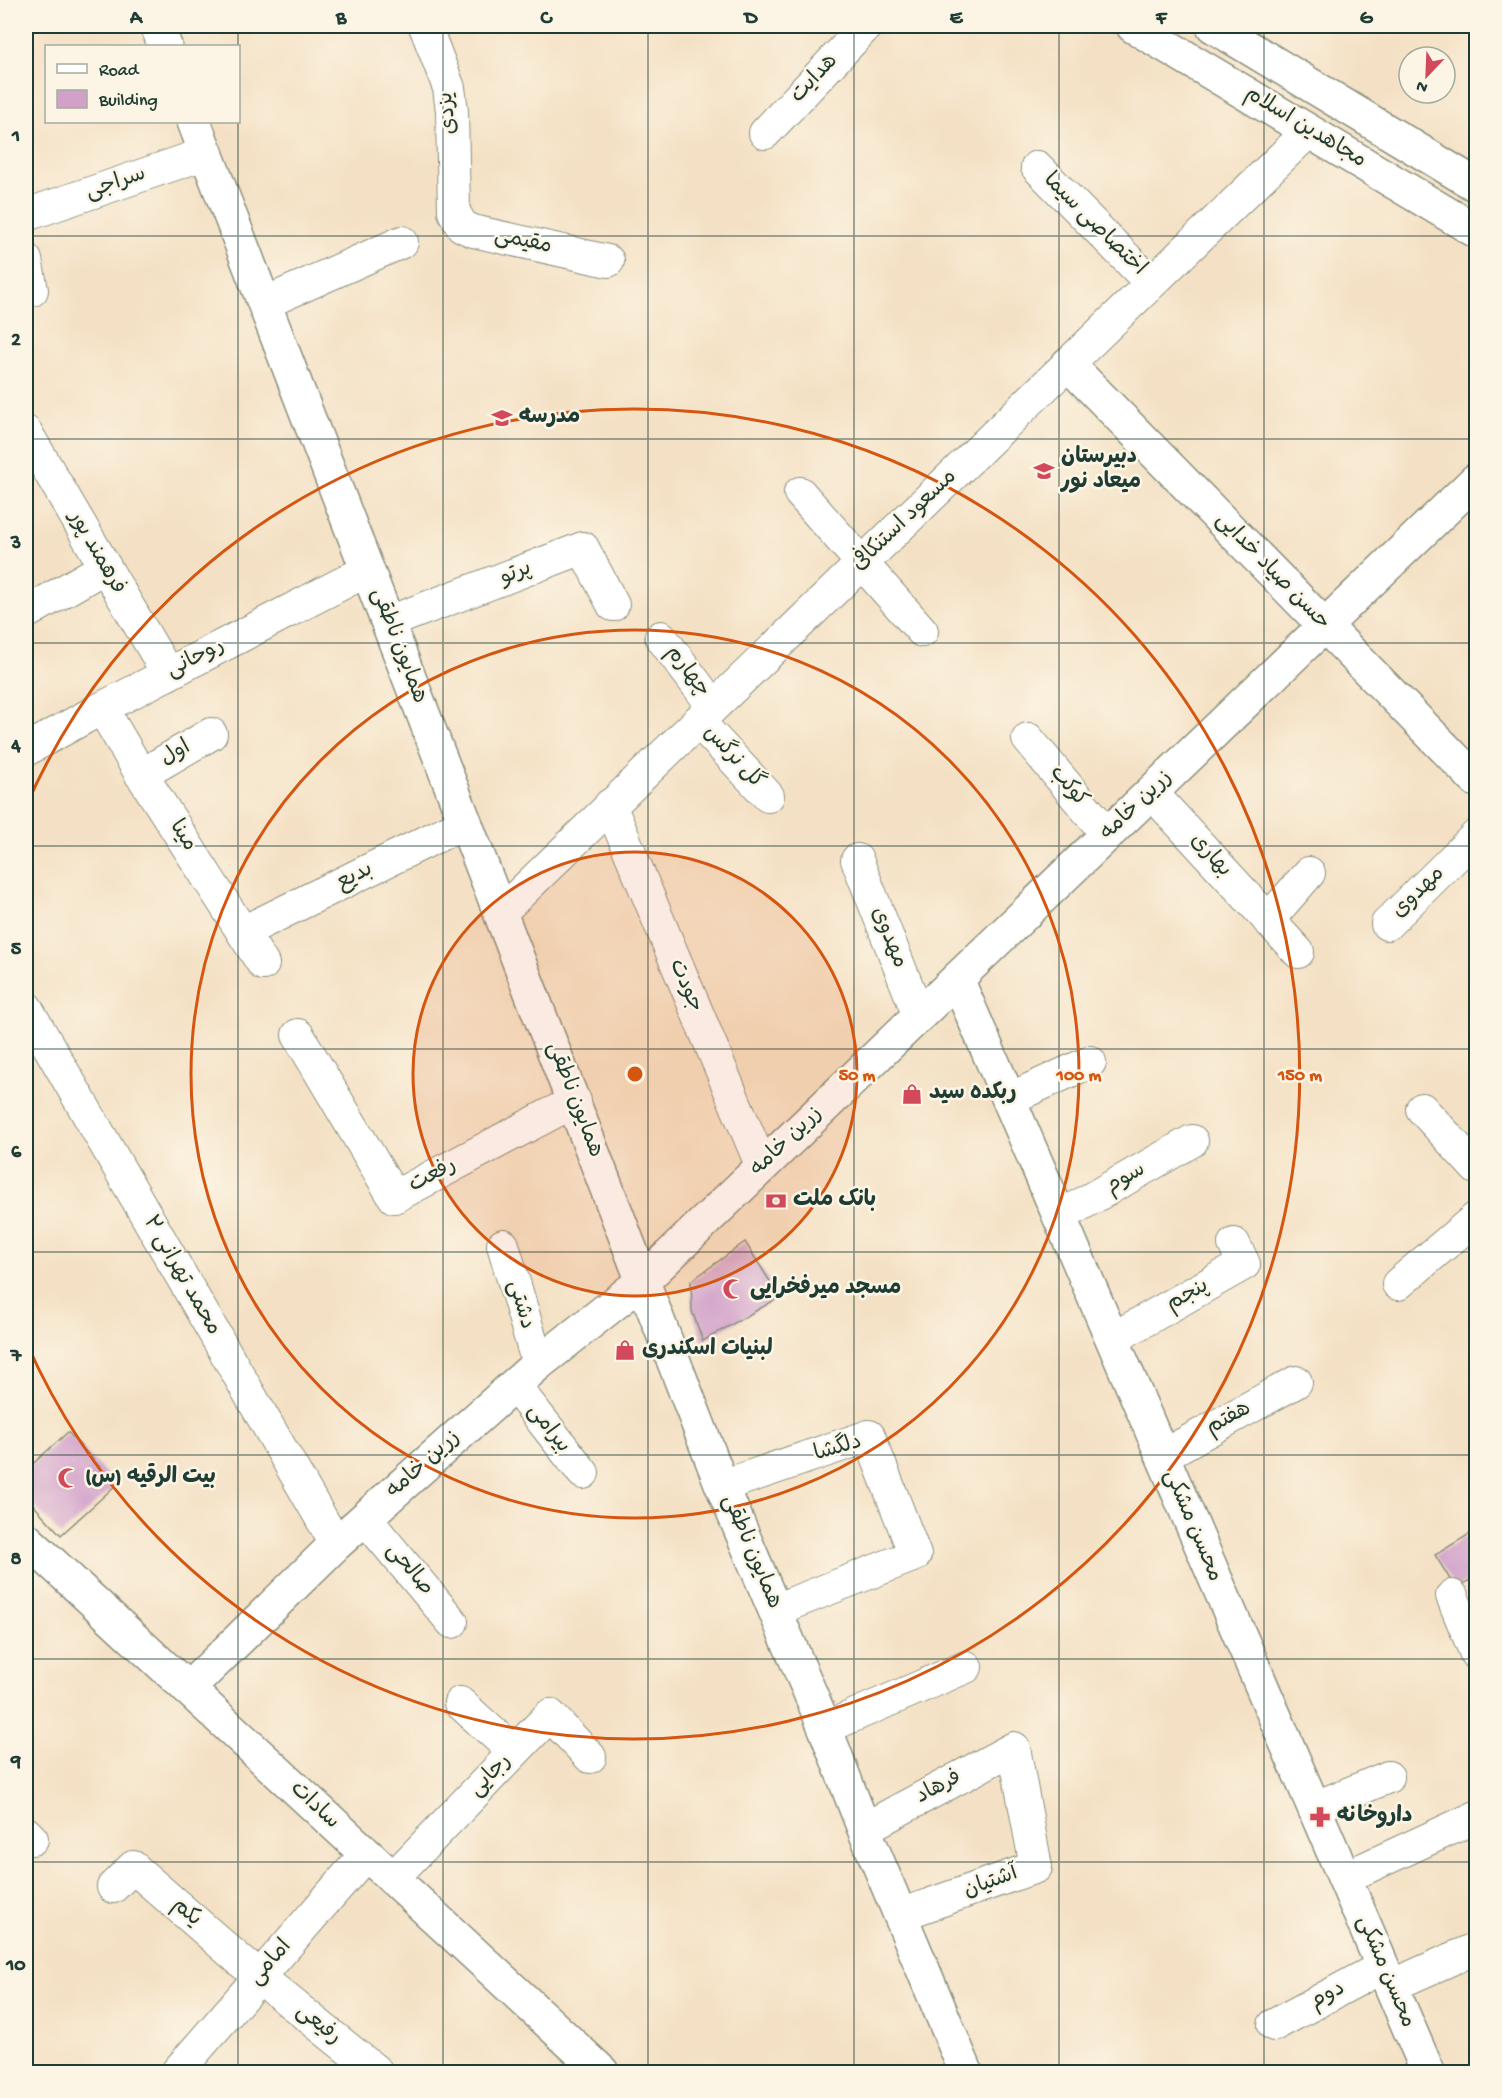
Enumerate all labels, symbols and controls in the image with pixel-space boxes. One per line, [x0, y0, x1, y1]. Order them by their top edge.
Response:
text: A [129, 8, 144, 31]
text: B [335, 8, 347, 31]
text: C [540, 8, 554, 31]
text: D [742, 8, 758, 31]
text: E [950, 8, 964, 31]
text: F [1155, 8, 1168, 31]
text: G [1360, 8, 1374, 31]
legend [45, 45, 240, 123]
north arrow [1397, 45, 1457, 105]
street label: هدایت [786, 49, 844, 109]
text: Road [99, 61, 140, 82]
text: N [1413, 75, 1431, 96]
street label: مجاهدین اسلام [1240, 82, 1370, 174]
street label: یزدی [434, 90, 464, 136]
text: Building [98, 91, 158, 112]
text: 1 [11, 126, 20, 149]
street label: سراجی [82, 162, 150, 206]
street label: اختصاصی سیما [1037, 168, 1151, 282]
street label: مقیمی [492, 223, 554, 261]
text: 2 [11, 330, 21, 353]
place label: مدرسه [519, 405, 580, 431]
school or university icon: مدرسه [490, 406, 514, 430]
place label: دبیرستان میعاد نور [1059, 445, 1141, 496]
school or university icon: دبیرستان میعاد نور [1032, 459, 1056, 483]
street label: مسعود استنکافی [844, 461, 963, 578]
street label: فرهمند پور [61, 505, 130, 599]
street label: حسن صیاد خدایی [1209, 508, 1335, 636]
text: 3 [10, 533, 21, 556]
street label: پرتو [496, 556, 536, 592]
street label: همایون ناطقی [364, 585, 432, 707]
street label: روحانی [163, 633, 229, 685]
street label: چهارم [659, 641, 715, 703]
street label: گل نرگس [697, 719, 771, 795]
street label: اول [156, 735, 196, 773]
text: 4 [10, 736, 21, 759]
street label: کوکب [1043, 761, 1093, 813]
street label: زرین خامه [1096, 765, 1178, 847]
street label: مینا [162, 815, 202, 857]
street label: بهاری [1184, 829, 1236, 883]
street label: بدیع [333, 857, 377, 897]
street label: مهدوی [1387, 862, 1451, 924]
street label: مهدوی [864, 904, 912, 972]
text: 5 [11, 939, 22, 962]
street label: جودت [662, 956, 708, 1016]
street label: همایون ناطقی [540, 1039, 608, 1161]
centre of rings [625, 1064, 645, 1084]
text: 50 m [839, 1066, 876, 1087]
text: 100 m [1056, 1066, 1102, 1087]
text: 150 m [1277, 1066, 1322, 1087]
place label: ربکده سید [929, 1081, 1017, 1107]
shop icon: ربکده سید [900, 1082, 924, 1106]
street label: زرین خامه [746, 1101, 828, 1183]
text: 6 [11, 1142, 22, 1165]
street label: رفعت [405, 1153, 461, 1199]
street label: سوم [1101, 1157, 1151, 1202]
place label: بانک ملت [793, 1187, 876, 1214]
bank icon: بانک ملت [764, 1189, 788, 1213]
street label: محمد تهرانی ۲ [136, 1212, 226, 1340]
place label: مسجد میرفخرایی [750, 1274, 901, 1302]
street label: پنجم [1162, 1274, 1214, 1318]
mosque icon: مسجد میرفخرایی [721, 1277, 745, 1301]
street label: دشتی [501, 1278, 539, 1332]
place label: لبنیات اسکندری [642, 1337, 773, 1363]
shop icon: لبنیات اسکندری [613, 1338, 637, 1362]
text: 7 [10, 1346, 23, 1369]
street label: هفتم [1202, 1396, 1256, 1442]
street label: بیرامی [521, 1399, 575, 1459]
street label: زرین خامه [382, 1425, 466, 1505]
street label: دلگشا [810, 1427, 865, 1468]
place label: بیت الرقیه (س) [85, 1463, 216, 1491]
mosque icon: بیت الرقیه (س) [56, 1466, 80, 1490]
street label: محسن مشکی [1157, 1466, 1227, 1586]
street label: همایون ناطقی [715, 1491, 787, 1613]
street label: صالحی [380, 1538, 438, 1602]
text: 8 [11, 1549, 22, 1572]
street label: رجایی [464, 1749, 518, 1803]
text: 9 [10, 1752, 21, 1775]
street label: فرهاد [912, 1765, 966, 1811]
street label: سادات [284, 1777, 344, 1835]
place label: داروخانه [1337, 1804, 1413, 1830]
pharmacy icon: داروخانه [1308, 1805, 1332, 1829]
street label: آشتیان [960, 1859, 1023, 1905]
street label: یکم [166, 1893, 206, 1933]
street label: محسن مشکی [1350, 1912, 1420, 2032]
street label: امامی [244, 1935, 298, 1991]
text: 10 [5, 1955, 26, 1978]
street label: دوم [1306, 1976, 1350, 2017]
street label: رفیعی [290, 1999, 346, 2051]

